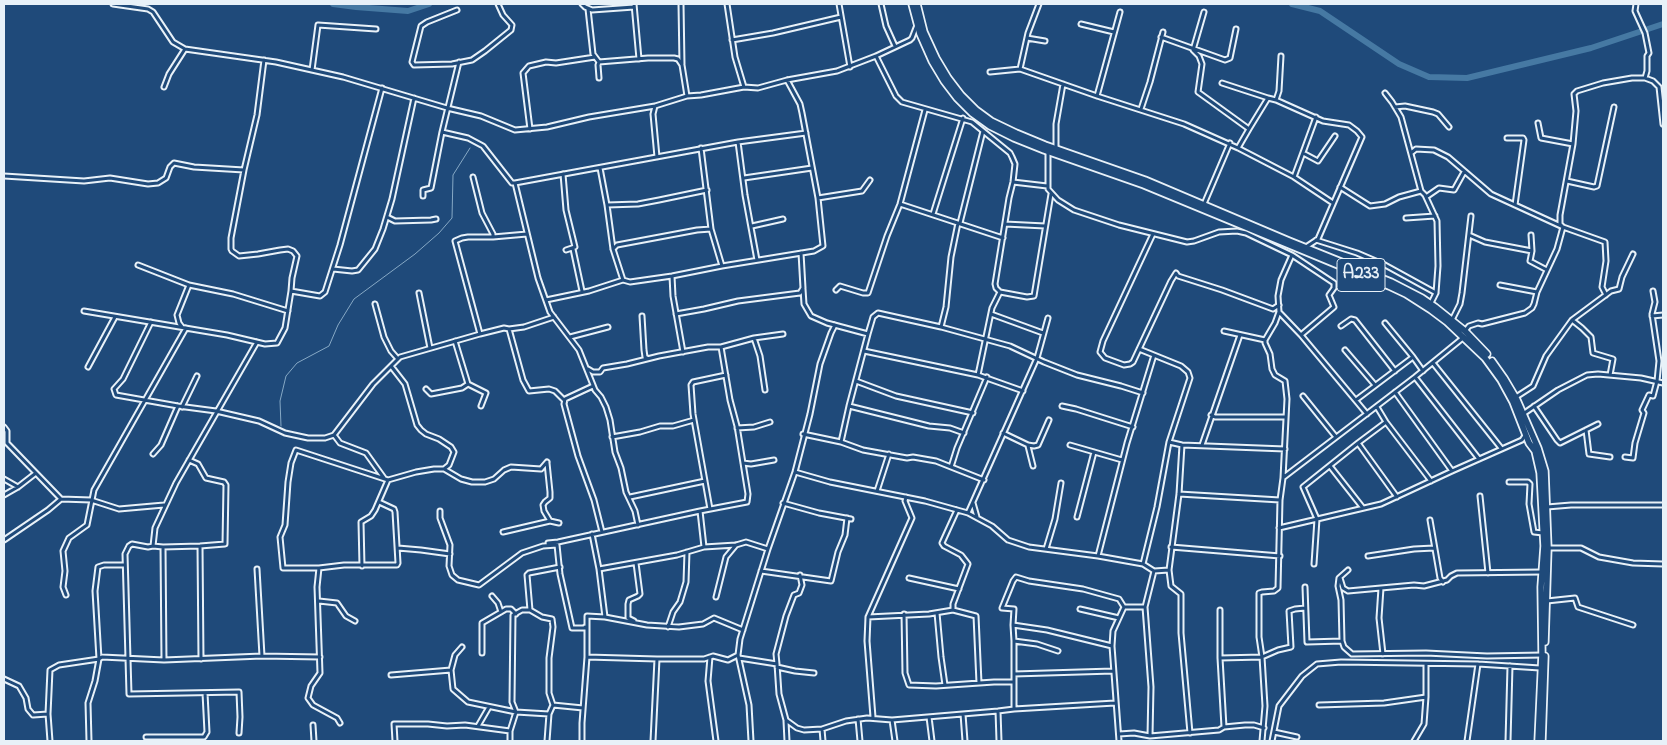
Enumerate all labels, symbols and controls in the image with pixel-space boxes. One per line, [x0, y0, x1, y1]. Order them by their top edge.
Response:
road number: A233 [1337, 258, 1385, 292]

